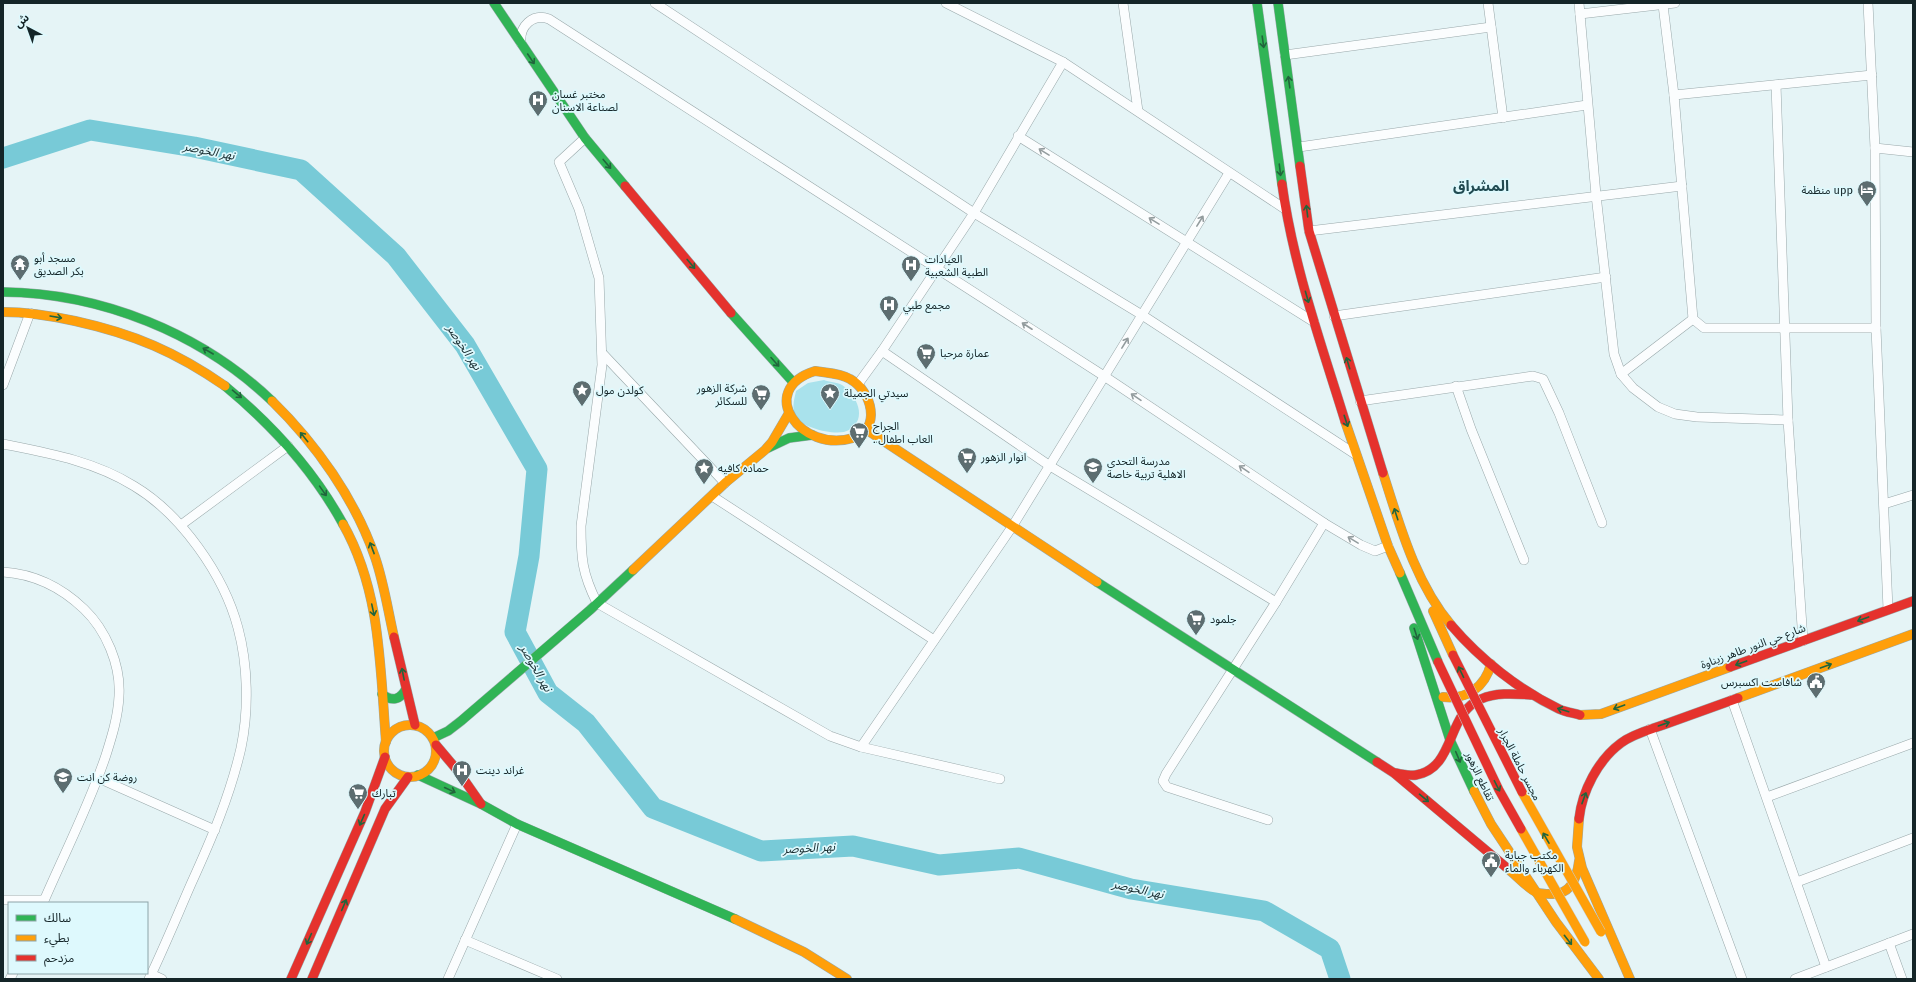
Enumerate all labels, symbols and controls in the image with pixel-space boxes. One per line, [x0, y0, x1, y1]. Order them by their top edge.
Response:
north arrow [8, 8, 48, 48]
text: ش [12, 11, 32, 31]
one-way arrow [1259, 35, 1267, 48]
one-way arrow [527, 53, 535, 64]
one-way arrow [1285, 76, 1293, 89]
place label: مختبر غسان لصناعة الاسنان [552, 88, 618, 114]
hospital icon: مختبر غسان لصناعة الاسنان [527, 89, 549, 117]
water label: نهر الخوصر [181, 139, 237, 163]
one-way arrow [1039, 148, 1050, 156]
one-way arrow [603, 159, 612, 169]
one-way arrow [1276, 164, 1284, 177]
district label: المشراق [1453, 177, 1509, 195]
hotel icon: منظمة upp [1856, 179, 1878, 207]
place label: منظمة upp [1802, 184, 1853, 197]
one-way arrow [1303, 205, 1311, 218]
one-way arrow [1197, 215, 1205, 227]
one-way arrow [1149, 216, 1160, 225]
place label: مسجد أبو بكر الصديق [34, 252, 84, 278]
temple icon: مسجد أبو بكر الصديق [9, 253, 31, 281]
place label: العيادات الطبية الشعبية [925, 253, 988, 279]
hospital icon: العيادات الطبية الشعبية [900, 254, 922, 282]
one-way arrow [686, 258, 695, 269]
one-way arrow [1304, 291, 1311, 304]
hospital icon: مجمع طبي [878, 294, 900, 322]
place label: مجمع طبي [903, 299, 950, 315]
one-way arrow [49, 313, 62, 321]
water label: نهر الخوصر [443, 321, 485, 374]
one-way arrow [1022, 322, 1033, 330]
one-way arrow [1121, 338, 1129, 349]
supermarket icon: عمارة مرحبا [915, 342, 937, 370]
one-way arrow [202, 347, 214, 355]
place label: عمارة مرحبا [940, 347, 990, 360]
one-way arrow [771, 357, 780, 367]
one-way arrow [1344, 357, 1351, 370]
place icon: كولدن مول [571, 379, 593, 407]
place label: شركة الزهور للسكائر [696, 382, 747, 408]
place icon: سيدتي الجميلة [819, 382, 841, 410]
supermarket icon: شركة الزهور للسكائر [750, 383, 772, 411]
place label: كولدن مول [596, 384, 644, 397]
place label: سيدتي الجميلة [844, 387, 909, 403]
one-way arrow [232, 390, 242, 399]
one-way arrow [1130, 393, 1141, 401]
one-way arrow [1343, 415, 1350, 428]
place label: الجراح ..العاب اطفال [873, 420, 933, 446]
supermarket icon: الجراح ..العاب اطفال [848, 421, 870, 449]
one-way arrow [300, 432, 309, 443]
supermarket icon: انوار الزهور [956, 446, 978, 474]
place label: انوار الزهور [980, 451, 1026, 464]
place label: مدرسة التحدي الاهلية تربية خاصة [1107, 455, 1186, 481]
school or university icon: مدرسة التحدي الاهلية تربية خاصة [1082, 456, 1104, 484]
place icon: حماده كافيه [693, 457, 715, 485]
place label: حماده كافيه [718, 462, 769, 475]
one-way arrow [1238, 465, 1250, 473]
one-way arrow [319, 486, 327, 497]
one-way arrow [1392, 508, 1399, 521]
one-way arrow [1348, 536, 1359, 544]
one-way arrow [367, 542, 375, 554]
one-way arrow [369, 603, 377, 616]
supermarket icon: جلمود [1185, 608, 1207, 636]
place label: جلمود [1210, 613, 1237, 626]
one-way arrow [1858, 615, 1870, 623]
street label: شارع حي النور طاهر زيناوة [1699, 621, 1809, 674]
one-way arrow [1413, 627, 1420, 640]
water label: نهر الخوصر [516, 641, 556, 695]
one-way arrow [1735, 660, 1747, 668]
one-way arrow [1820, 662, 1833, 669]
one-way arrow [399, 667, 407, 680]
one-way arrow [1457, 667, 1464, 679]
public building icon: شافاست اكسبرس [1805, 671, 1827, 699]
place label: شافاست اكسبرس [1721, 676, 1802, 689]
one-way arrow [1613, 704, 1625, 712]
one-way arrow [1557, 706, 1570, 713]
one-way arrow [1658, 720, 1670, 728]
street label: مجسر حاملة الجرار [1495, 725, 1544, 803]
street label: تقاطع الزهور [1461, 749, 1497, 803]
one-way arrow [1454, 751, 1462, 763]
hospital icon: غراند دينت [451, 759, 473, 787]
place label: غراند دينت [476, 764, 525, 777]
school or university icon: روضة كن انت [52, 766, 74, 794]
place label: روضة كن انت [77, 771, 137, 784]
one-way arrow [1494, 780, 1501, 792]
supermarket icon: تبارك [347, 782, 369, 810]
place label: تبارك [372, 787, 396, 800]
one-way arrow [443, 787, 455, 794]
one-way arrow [1580, 792, 1588, 804]
one-way arrow [1419, 794, 1430, 803]
one-way arrow [358, 814, 365, 826]
one-way arrow [1542, 832, 1550, 844]
water label: نهر الخوصر [782, 840, 837, 856]
place label: مكتب جباية الكهرباء والماء [1505, 849, 1564, 875]
public building icon: مكتب جباية الكهرباء والماء [1480, 850, 1502, 878]
water label: نهر الخوصر [1110, 877, 1166, 902]
one-way arrow [341, 899, 348, 911]
legend [8, 902, 148, 974]
text: سالك [44, 911, 71, 925]
text: بطيء [44, 931, 70, 948]
one-way arrow [305, 933, 312, 945]
one-way arrow [1564, 934, 1573, 945]
text: مزدحم [44, 951, 74, 967]

